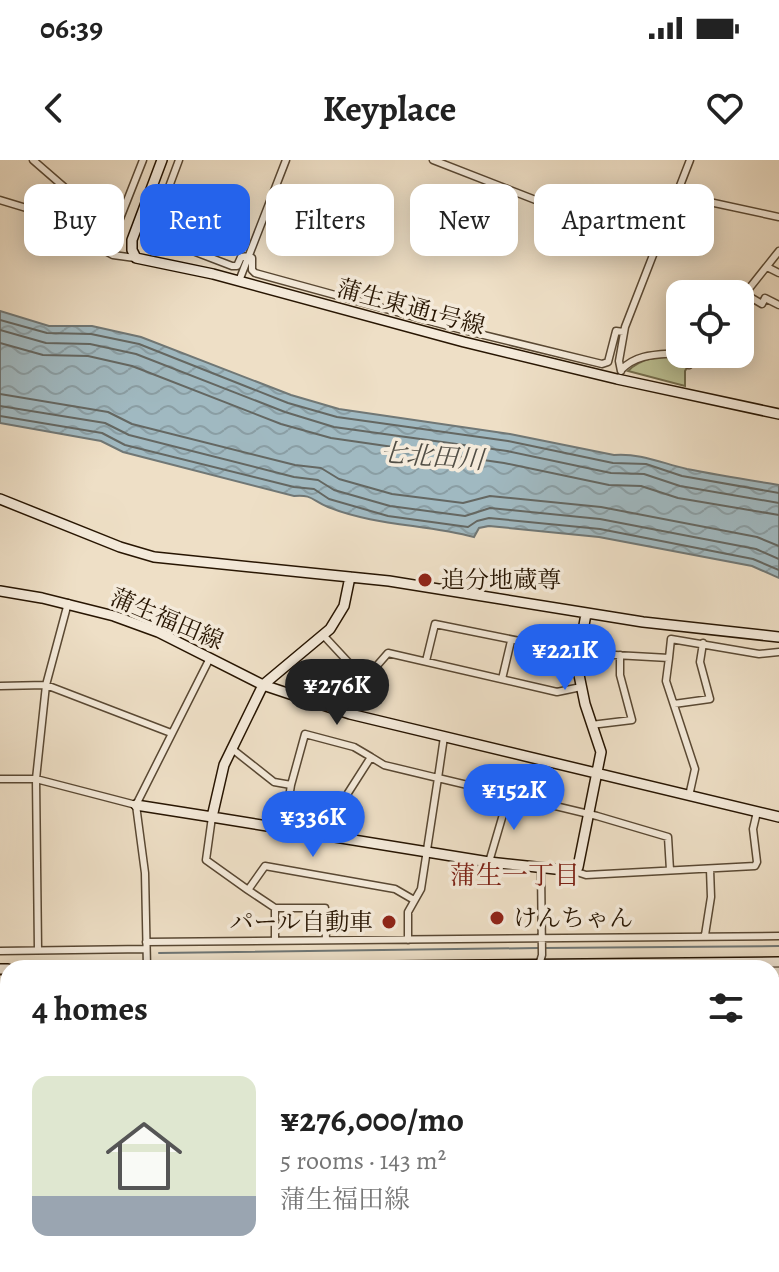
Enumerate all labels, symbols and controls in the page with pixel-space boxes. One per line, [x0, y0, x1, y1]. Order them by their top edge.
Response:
text: 06:39 [40, 8, 103, 48]
text: Keyplace [323, 84, 456, 133]
icon: back [32, 86, 76, 130]
icon: heart [703, 86, 747, 130]
chip: Buy [24, 184, 124, 256]
chip: Rent [140, 184, 250, 256]
chip: Filters [266, 184, 394, 256]
chip: New [410, 184, 518, 256]
chip: Apartment [534, 184, 714, 256]
street label: 蒲生東通1号線 [333, 272, 489, 342]
map controls [666, 280, 754, 368]
button: locate [666, 280, 754, 368]
water label: 七北田川 [379, 435, 488, 478]
place label: 追分地蔵尊 [441, 564, 561, 596]
marker: 追分地蔵尊 [416, 571, 434, 589]
street label: 蒲生福田線 [106, 581, 228, 657]
pin: ¥221K [509, 624, 621, 692]
text: ¥221K [532, 632, 598, 667]
pin: ¥276K [281, 659, 393, 727]
text: ¥276K [303, 667, 371, 702]
pin: ¥152K [458, 764, 570, 832]
text: ¥152K [482, 772, 546, 807]
pin: ¥336K [257, 791, 369, 859]
text: ¥336K [280, 799, 346, 834]
district label: 蒲生一丁目 [450, 858, 580, 893]
place label: けんちゃん [513, 902, 633, 934]
place label: パール自動車 [229, 906, 373, 938]
marker: けんちゃん [488, 909, 506, 927]
marker: パール自動車 [380, 913, 398, 931]
text: 4 homes [32, 985, 148, 1032]
icon: filters [704, 986, 748, 1030]
text: ¥276,000/mo [280, 1096, 464, 1143]
icon: home [96, 1108, 192, 1204]
text: 5 rooms · 143 m² [280, 1143, 446, 1178]
text: 蒲生福田線 [280, 1182, 410, 1217]

